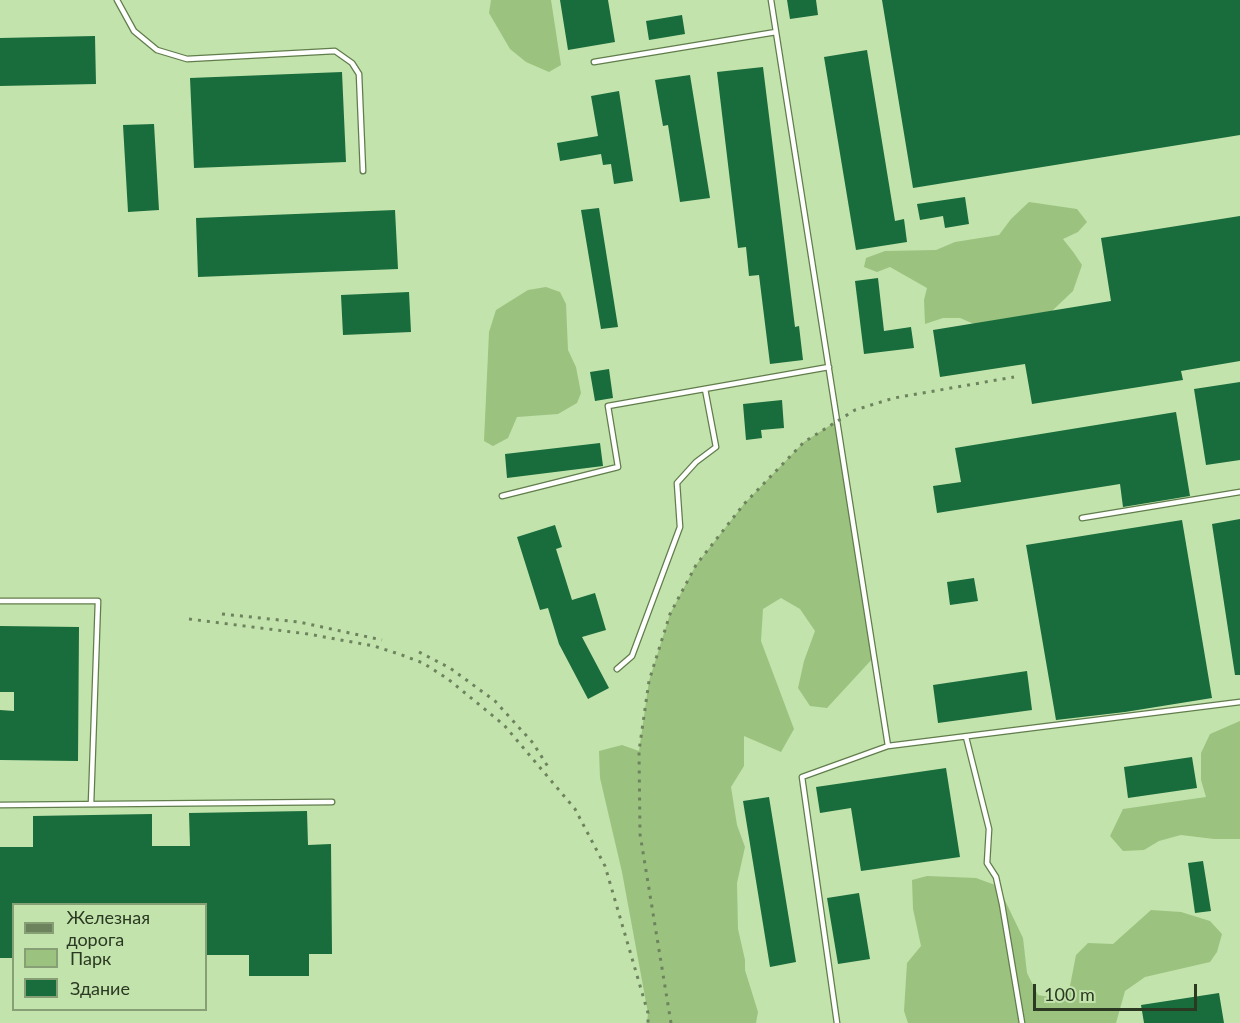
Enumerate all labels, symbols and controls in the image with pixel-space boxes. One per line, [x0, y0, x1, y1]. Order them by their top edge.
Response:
legend [12, 903, 207, 1011]
text: Железная дорога [66, 906, 150, 950]
text: Парк [70, 947, 111, 969]
scale bar [1036, 972, 1200, 1010]
text: Здание [70, 977, 130, 999]
text: 100 m [1044, 983, 1095, 1005]

